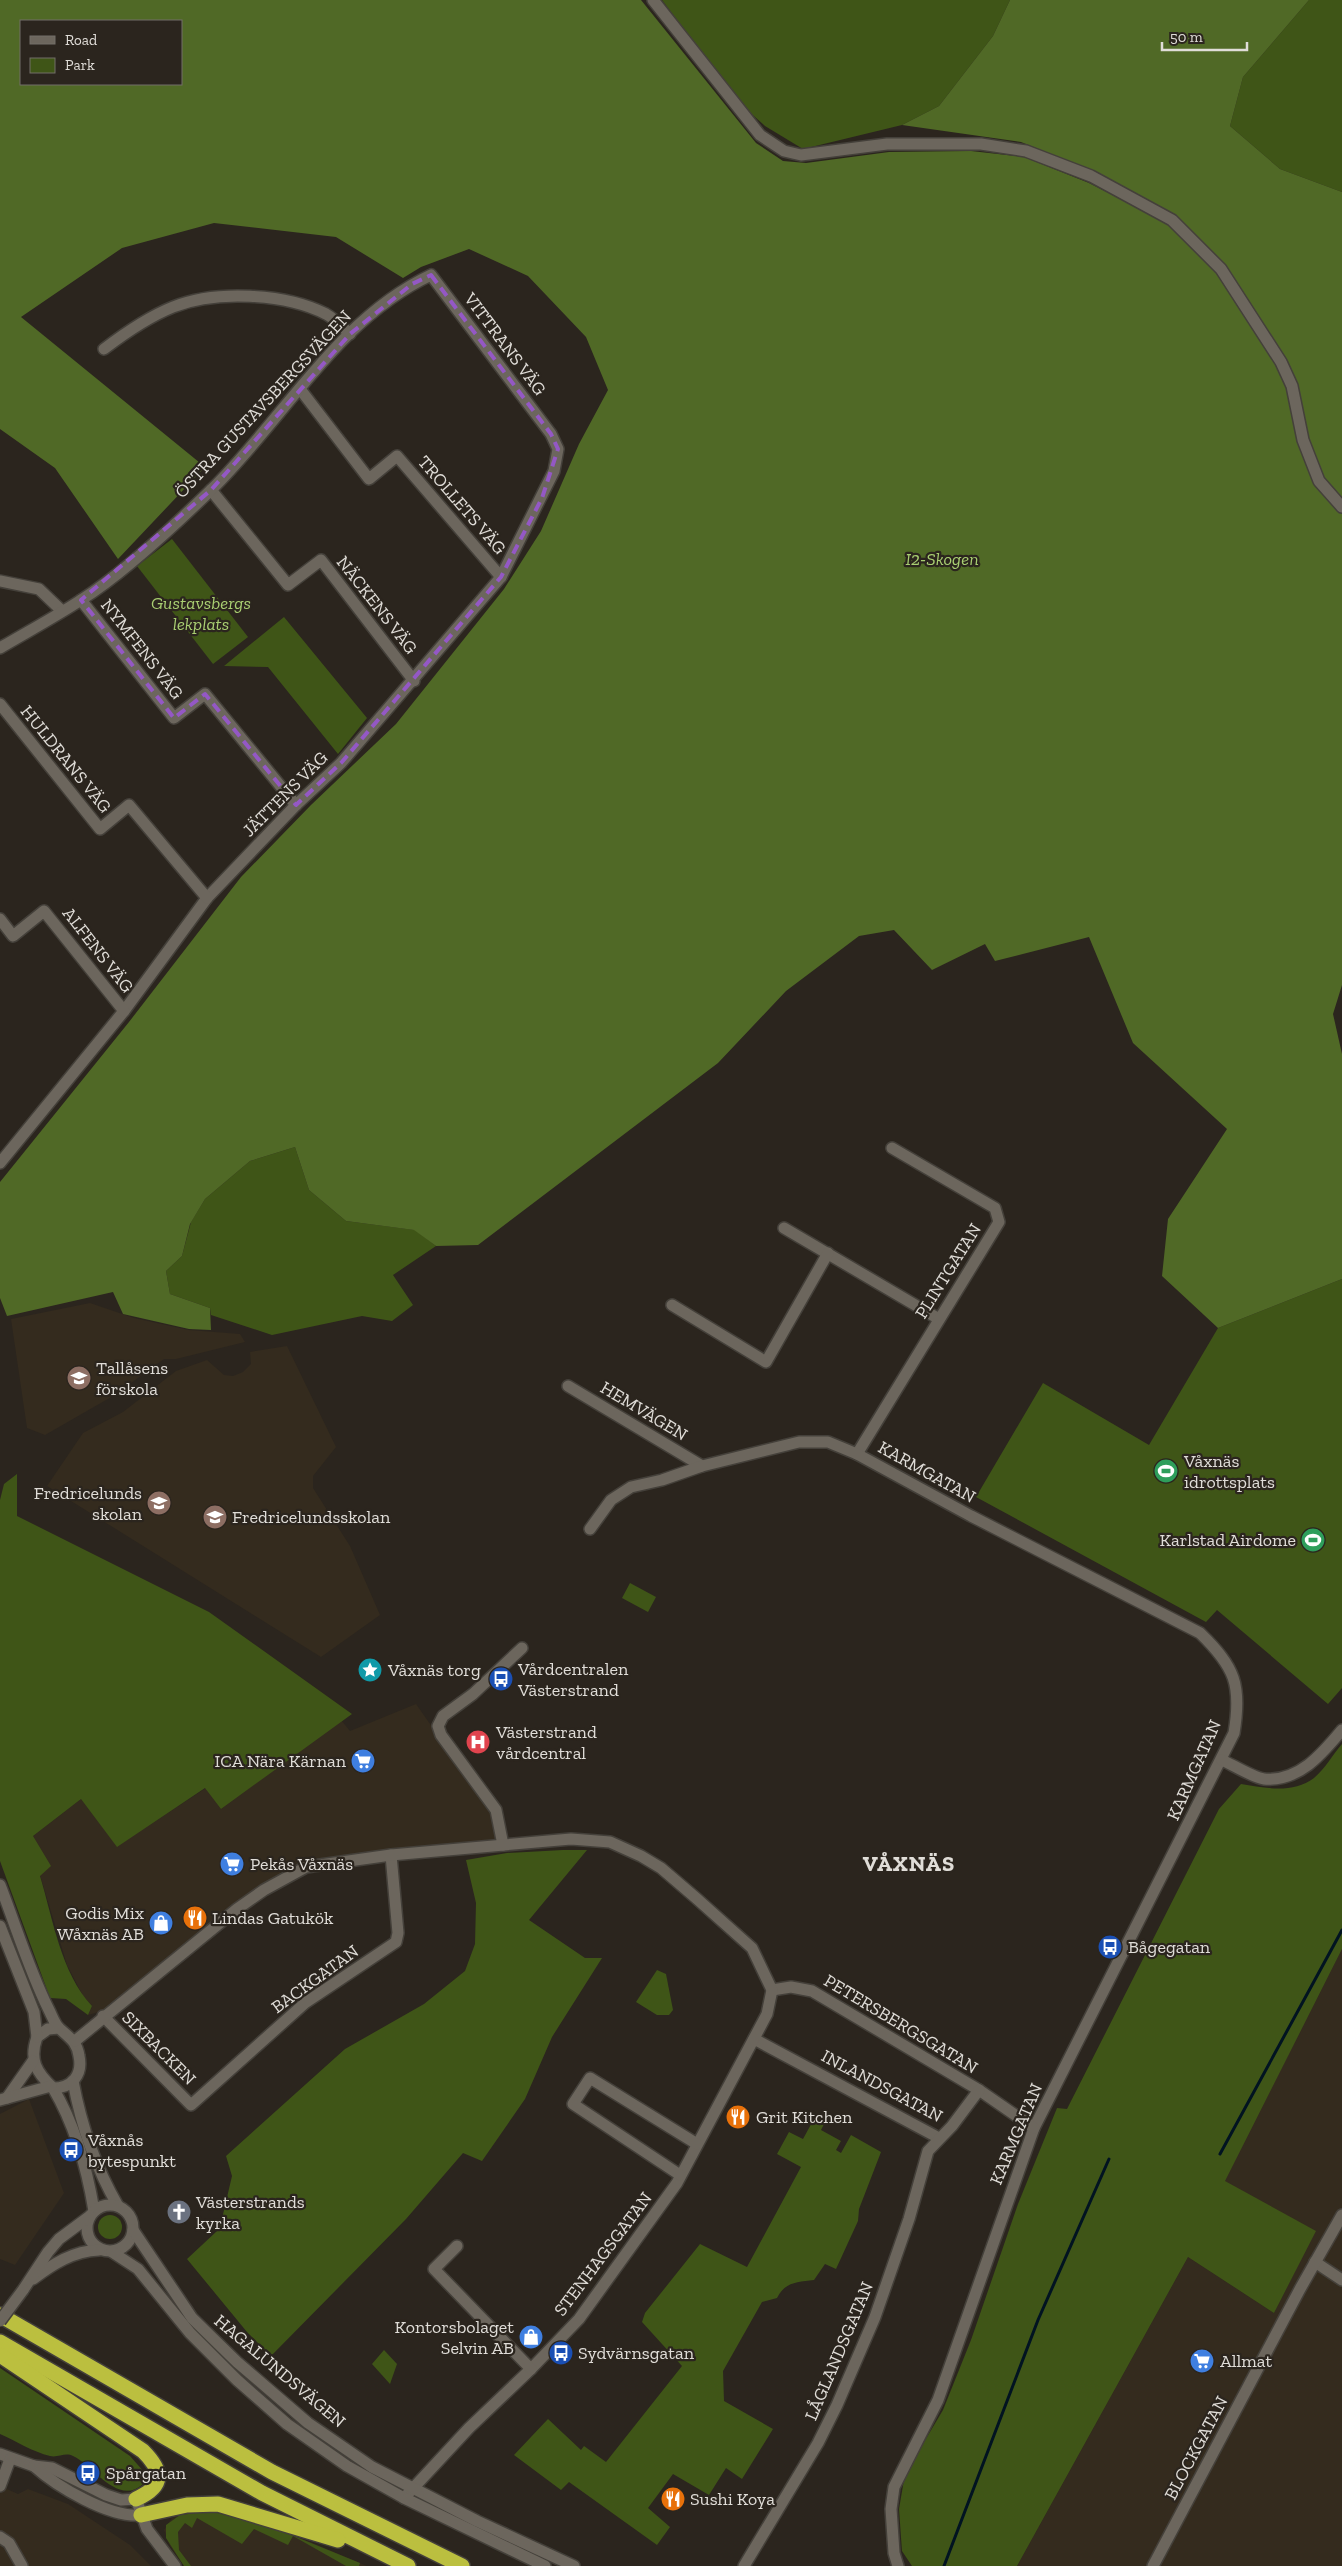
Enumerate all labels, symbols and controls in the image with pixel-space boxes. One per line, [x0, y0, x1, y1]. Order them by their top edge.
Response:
legend [20, 20, 182, 85]
scale bar [1162, 20, 1247, 52]
text: 50 m [1170, 28, 1203, 46]
text: Road [65, 31, 98, 49]
text: Park [65, 56, 95, 74]
street label: VITTRANS VÄG [459, 287, 551, 400]
street label: ÖSTRA GUSTAVSBERGSVÄGEN [170, 305, 356, 503]
street label: TROLLETS VÄG [413, 451, 511, 559]
park label: I2-Skogen [905, 548, 979, 570]
street label: NÄCKENS VÄG [332, 552, 422, 658]
park label: Gustavsbergs lekplats [151, 592, 251, 635]
street label: NYMFENS VÄG [96, 594, 188, 704]
street label: HULDRANS VÄG [16, 701, 116, 817]
street label: JÄTTENS VÄG [238, 747, 332, 841]
street label: ALFENS VÄG [58, 903, 138, 997]
street label: PLINTGATAN [910, 1219, 986, 1323]
place label: Tallåsens förskola [96, 1357, 168, 1400]
school or university icon: Tallåsens förskola [66, 1365, 92, 1391]
street label: HEMVÄGEN [596, 1376, 692, 1446]
street label: KARMGATAN [874, 1436, 980, 1508]
place label: Våxnäs idrottsplats [1183, 1450, 1275, 1493]
sports icon: Våxnäs idrottsplats [1153, 1458, 1179, 1484]
place label: Fredricelunds skolan [34, 1482, 143, 1525]
school or university icon: Fredricelunds skolan [146, 1490, 172, 1516]
school or university icon: Fredricelundsskolan [202, 1504, 228, 1530]
place label: Fredricelundsskolan [232, 1506, 391, 1528]
sports icon: Karlstad Airdome [1300, 1527, 1326, 1553]
place label: Karlstad Airdome [1159, 1529, 1296, 1551]
place icon: Våxnäs torg [357, 1657, 383, 1683]
place label: Vårdcentralen Västerstrand [517, 1658, 629, 1701]
place label: Våxnäs torg [387, 1659, 481, 1681]
bus stop icon: Vårdcentralen Västerstrand [488, 1666, 514, 1692]
street label: KARMGATAN [1162, 1716, 1226, 1824]
place label: Västerstrand vårdcentral [495, 1721, 597, 1764]
hospital icon: Västerstrand vårdcentral [465, 1729, 491, 1755]
supermarket icon: ICA Nära Kärnan [350, 1748, 376, 1774]
place label: ICA Nära Kärnan [215, 1750, 347, 1772]
district label: VÅXNÄS [863, 1850, 955, 1877]
supermarket icon: Pekås Våxnäs [219, 1851, 245, 1877]
place label: Pekås Våxnäs [250, 1853, 353, 1875]
place label: Godis Mix Wåxnäs AB [57, 1902, 144, 1945]
restaurant icon: Lindas Gatukök [182, 1905, 208, 1931]
place label: Lindas Gatukök [212, 1907, 334, 1929]
shop icon: Godis Mix Wåxnäs AB [148, 1910, 174, 1936]
bus stop icon: Bågegatan [1097, 1934, 1123, 1960]
place label: Bågegatan [1128, 1936, 1211, 1958]
street label: BACKGATAN [267, 1940, 363, 2018]
street label: PETERSBERGSGATAN [820, 1969, 982, 2079]
street label: SIXBACKEN [117, 2006, 201, 2090]
street label: INLANDSGATAN [818, 2045, 946, 2127]
street label: KARMGATAN [985, 2080, 1047, 2188]
restaurant icon: Grit Kitchen [725, 2104, 751, 2130]
place label: Grit Kitchen [756, 2106, 853, 2128]
place label: Våxnås bytespunkt [87, 2129, 176, 2172]
bus stop icon: Våxnås bytespunkt [58, 2137, 84, 2163]
street label: STENHAGSGATAN [549, 2188, 657, 2320]
place label: Västerstrands kyrka [195, 2191, 305, 2234]
church icon: Västerstrands kyrka [166, 2199, 192, 2225]
street label: LÅGLANDSGATAN [800, 2278, 878, 2424]
street label: HAGALUNDSVÄGEN [210, 2310, 350, 2432]
place label: Kontorsbolaget Selvin AB [395, 2316, 514, 2359]
shop icon: Kontorsbolaget Selvin AB [518, 2324, 544, 2350]
bus stop icon: Sydvärnsgatan [548, 2340, 574, 2366]
place label: Sydvärnsgatan [578, 2342, 695, 2364]
supermarket icon: Allmat [1189, 2348, 1215, 2374]
place label: Allmat [1220, 2350, 1272, 2372]
street label: BLOCKGATAN [1159, 2392, 1233, 2504]
bus stop icon: Spårgatan [75, 2460, 101, 2486]
place label: Spårgatan [106, 2462, 187, 2484]
restaurant icon: Sushi Koya [660, 2486, 686, 2512]
place label: Sushi Koya [690, 2488, 775, 2510]

